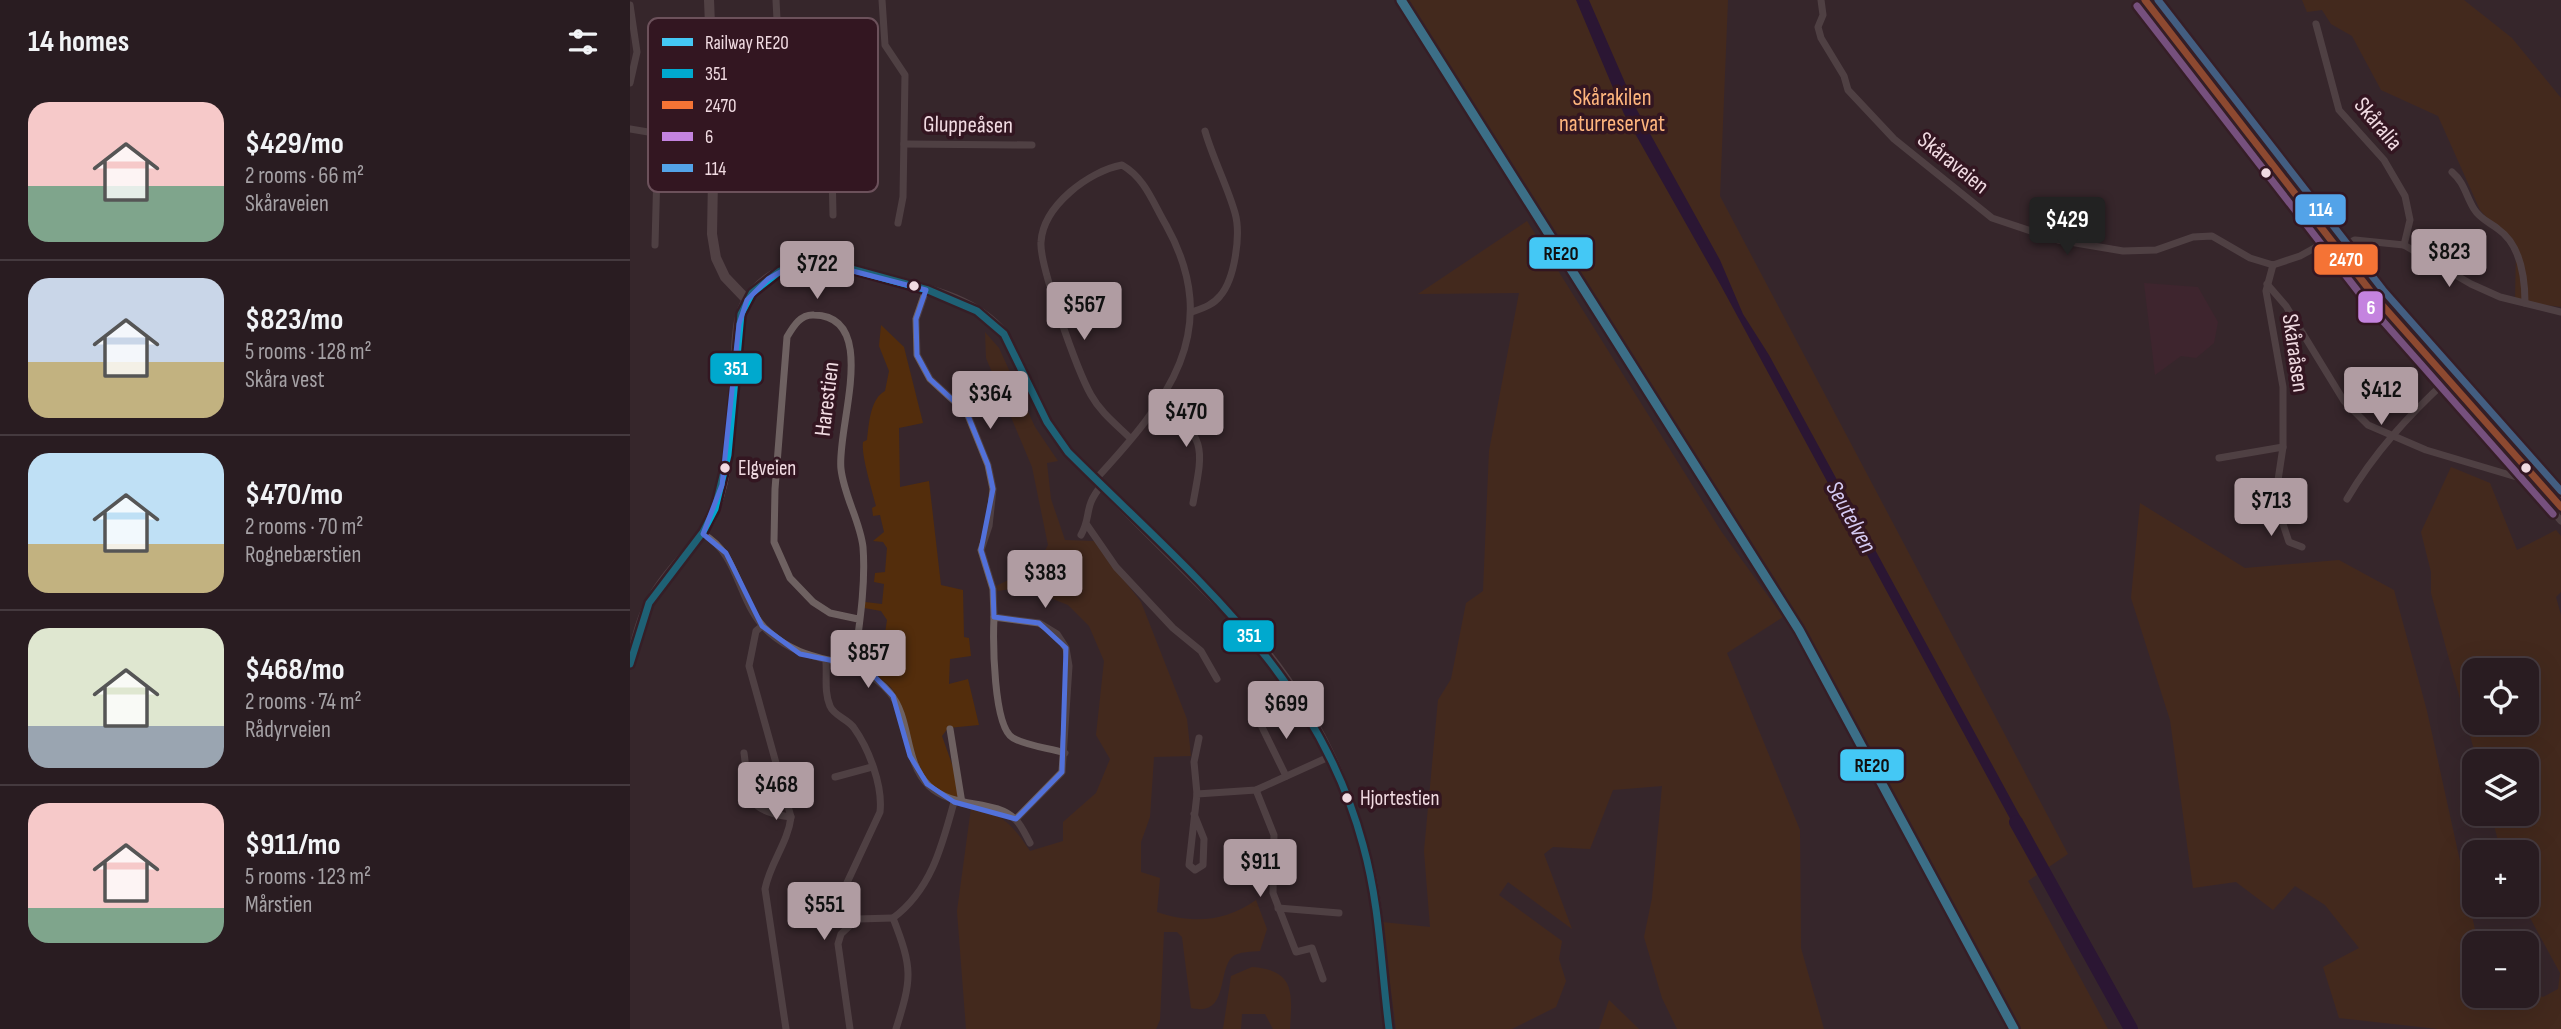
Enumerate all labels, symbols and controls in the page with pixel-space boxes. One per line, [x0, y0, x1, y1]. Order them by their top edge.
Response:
legend [648, 18, 878, 192]
icon: filters [564, 23, 602, 61]
text: 14 homes [28, 24, 129, 60]
text: Railway RE20 [705, 32, 789, 55]
text: 351 [705, 63, 728, 86]
park label: Skårakilen naturreservat [1559, 84, 1665, 138]
street label: Skåralia [2348, 92, 2408, 156]
text: 2470 [705, 95, 737, 118]
street label: Gluppeåsen [923, 110, 1013, 140]
text: $429/mo [245, 126, 344, 162]
text: 6 [705, 126, 713, 149]
street label: Skåraveien [1912, 126, 1994, 200]
icon: home [84, 130, 168, 214]
text: 114 [705, 158, 726, 181]
text: 2 rooms · 66 m² [245, 162, 364, 190]
unlabelled marker [2259, 166, 2273, 180]
text: Skåraveien [245, 190, 329, 218]
line badge: 114 [2294, 193, 2347, 226]
pin: $429 [2026, 198, 2108, 257]
text: 114 [2309, 199, 2333, 222]
text: $429 [2045, 206, 2089, 234]
pin: $823 [2408, 230, 2490, 289]
line badge: RE20 [1528, 236, 1594, 270]
text: $823 [2427, 238, 2471, 266]
pin: $722 [776, 242, 858, 301]
text: RE20 [1544, 243, 1578, 266]
line badge: 2470 [2313, 243, 2379, 276]
text: 2470 [2329, 249, 2363, 272]
text: $722 [796, 250, 838, 278]
unlabelled marker [907, 279, 921, 293]
pin: $567 [1043, 282, 1125, 342]
line badge: 6 [2357, 290, 2384, 324]
text: $567 [1063, 291, 1105, 319]
text: 6 [2367, 297, 2376, 320]
text: $823/mo [245, 302, 343, 338]
icon: home [84, 306, 168, 390]
street label: Skåraåsen [2276, 312, 2314, 394]
text: 5 rooms · 128 m² [245, 338, 372, 366]
line badge: 351 [709, 352, 763, 385]
text: 351 [724, 358, 749, 381]
street label: Harestien [809, 360, 845, 438]
text: Skåra vest [245, 366, 324, 394]
pin: $412 [2340, 368, 2422, 427]
pin: $364 [949, 372, 1031, 431]
text: $412 [2360, 376, 2402, 404]
text: $364 [968, 380, 1012, 408]
pin: $470 [1145, 390, 1227, 449]
text: $470 [1164, 398, 1208, 426]
place label: Elgveien [738, 456, 796, 481]
marker: Elgveien [718, 461, 732, 475]
unlabelled marker [2519, 461, 2533, 475]
water label: Seutelven [1819, 476, 1883, 558]
text: $470/mo [245, 477, 343, 513]
pin: $713 [2230, 478, 2312, 538]
icon: home [84, 481, 168, 565]
text: $713 [2250, 487, 2292, 515]
text: 2 rooms · 70 m² [245, 513, 363, 541]
text: Rognebærstien [245, 541, 361, 569]
pin: $383 [1004, 550, 1086, 610]
text: $383 [1023, 559, 1067, 587]
line badge: 351 [1222, 619, 1275, 653]
text: 351 [1237, 625, 1262, 648]
pin: $857 [827, 630, 909, 690]
text: $857 [847, 639, 889, 667]
text: $468/mo [245, 652, 345, 688]
icon: home [84, 656, 168, 740]
map controls [2462, 658, 2539, 1008]
button: locate [2462, 658, 2539, 735]
pin: $699 [1245, 682, 1327, 741]
text: 2 rooms · 74 m² [245, 688, 362, 716]
text: $699 [1264, 690, 1308, 718]
text: Rådyrveien [245, 716, 331, 744]
line badge: RE20 [1839, 748, 1905, 782]
button: layers [2462, 749, 2539, 826]
text: RE20 [1855, 755, 1889, 778]
pin: $468 [735, 762, 817, 822]
text: $468 [754, 771, 798, 799]
place label: Hjortestien [1360, 786, 1439, 811]
marker: Hjortestien [1340, 791, 1354, 805]
text: $911/mo [245, 827, 341, 863]
icon: home [84, 831, 168, 915]
pin: $911 [1219, 839, 1301, 899]
button: + [2462, 840, 2539, 917]
text: $911 [1240, 848, 1280, 876]
text: 5 rooms · 123 m² [245, 863, 371, 891]
pin: $551 [783, 883, 865, 942]
text: Mårstien [245, 891, 312, 919]
text: $551 [804, 891, 844, 919]
button: − [2462, 931, 2539, 1008]

